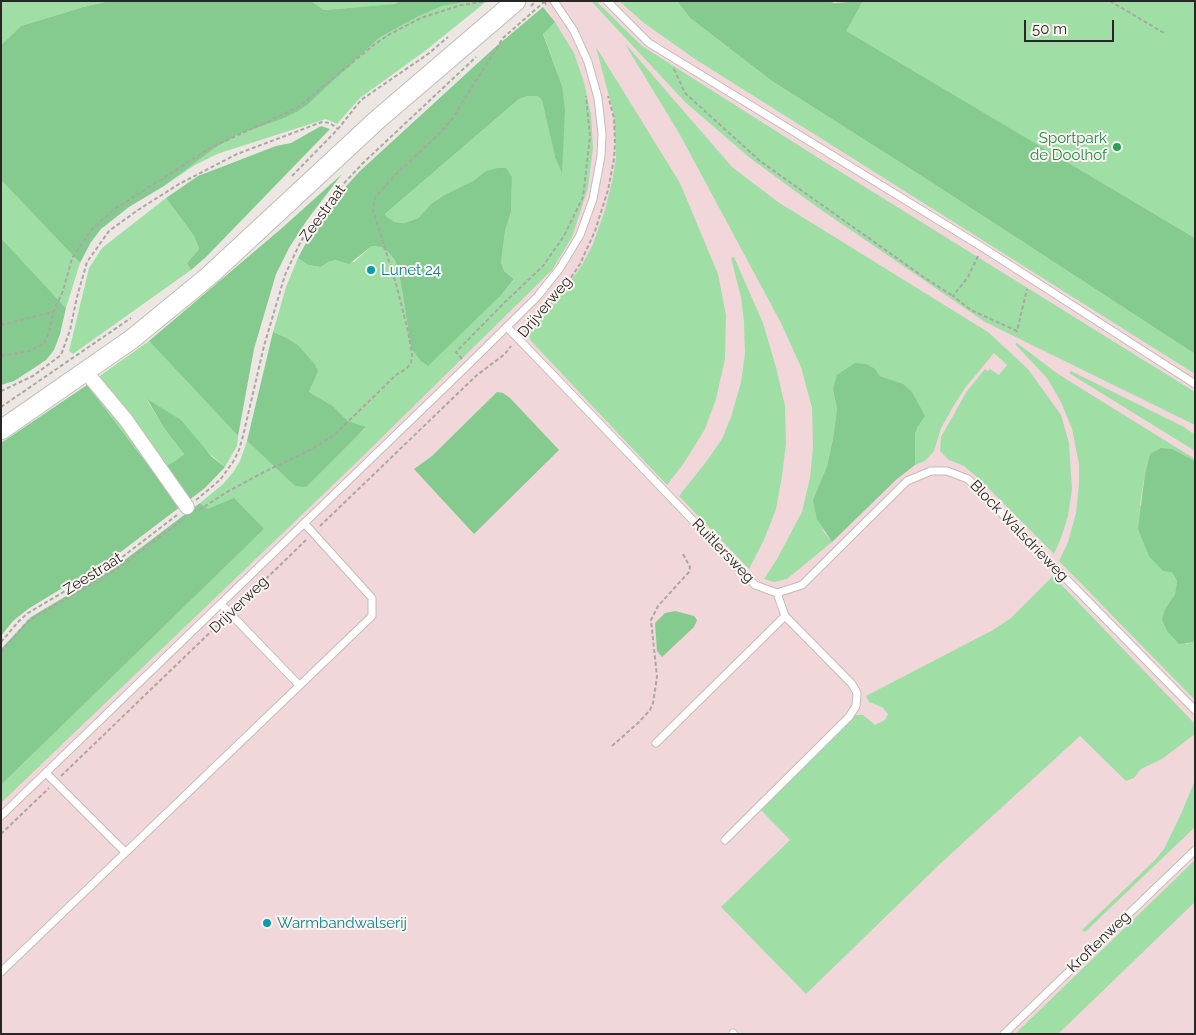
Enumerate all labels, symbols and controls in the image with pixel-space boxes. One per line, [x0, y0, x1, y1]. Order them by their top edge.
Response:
scale bar [1026, 10, 1116, 42]
text: 50 m [1032, 20, 1067, 38]
place label: Sportpark de Doolhof [1030, 129, 1107, 164]
marker: Sportpark de Doolhof [1111, 141, 1123, 153]
street label: Zeestraat [296, 181, 350, 245]
place label: Lunet 24 [381, 261, 441, 279]
marker: Lunet 24 [365, 264, 377, 276]
street label: Drijverweg [514, 273, 576, 341]
street label: Block Walsdrieweg [966, 477, 1072, 585]
street label: Ruitlersweg [688, 515, 758, 587]
street label: Zeestraat [60, 549, 126, 599]
street label: Drijverweg [206, 573, 272, 637]
street label: Kroftenweg [1064, 907, 1134, 977]
place label: Warmbandwalserij [277, 914, 407, 932]
marker: Warmbandwalserij [261, 917, 273, 929]

